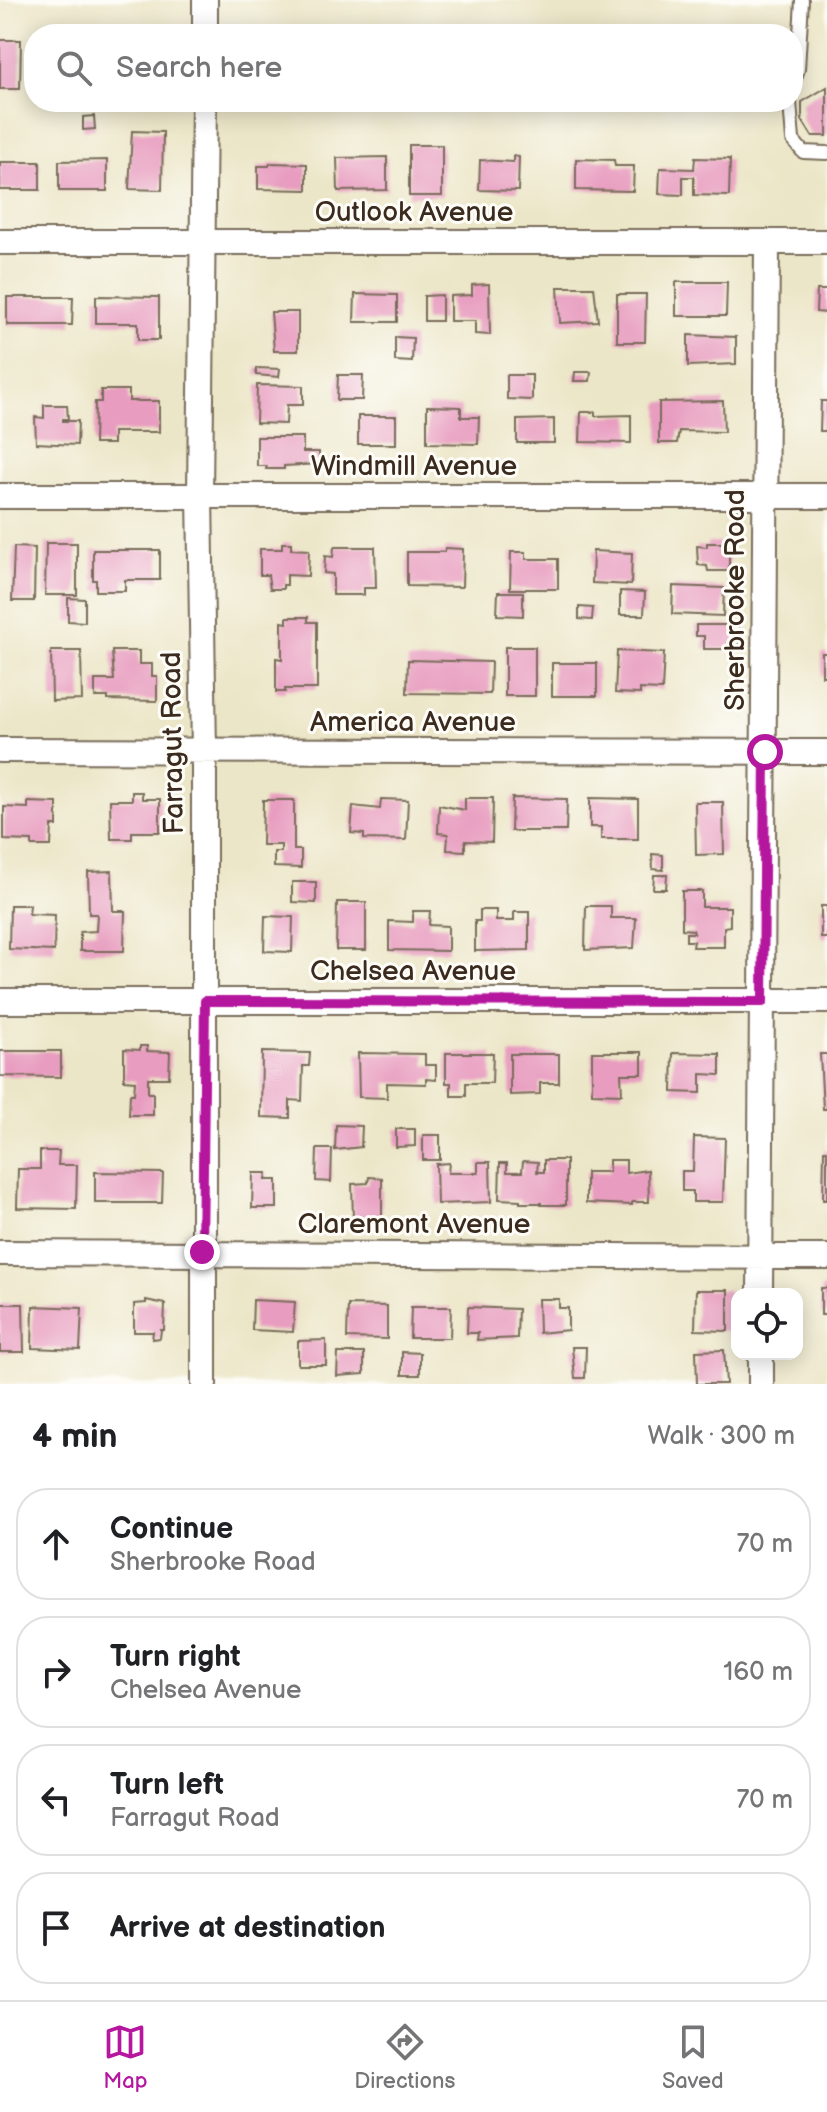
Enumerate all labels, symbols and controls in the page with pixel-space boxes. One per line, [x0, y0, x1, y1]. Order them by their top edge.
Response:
search box [24, 24, 803, 112]
icon: search [52, 46, 96, 90]
text: Search here [116, 50, 282, 86]
street label: Outlook Avenue [315, 196, 513, 229]
street label: Windmill Avenue [311, 450, 517, 483]
street label: Sherbrooke Road [719, 489, 752, 711]
street label: Farragut Road [155, 651, 191, 835]
street label: America Avenue [310, 706, 516, 739]
route start [747, 734, 783, 770]
street label: Chelsea Avenue [310, 955, 516, 988]
street label: Claremont Avenue [298, 1208, 530, 1241]
route end [184, 1234, 220, 1270]
map controls [731, 1288, 803, 1360]
button: locate [731, 1288, 803, 1360]
text: 4 min [32, 1416, 118, 1457]
text: Walk · 300 m [647, 1421, 795, 1452]
text: Continue [110, 1511, 233, 1547]
icon: ahead [34, 1522, 78, 1566]
text: 70 m [736, 1529, 793, 1560]
text: Sherbrooke Road [110, 1547, 316, 1578]
text: Turn right [110, 1639, 241, 1675]
icon: right [34, 1650, 78, 1694]
text: 160 m [723, 1657, 793, 1688]
text: Chelsea Avenue [110, 1675, 301, 1706]
text: Turn left [110, 1767, 224, 1803]
icon: left [34, 1778, 78, 1822]
text: 70 m [736, 1785, 793, 1816]
text: Farragut Road [110, 1803, 280, 1834]
icon: arrive [34, 1906, 78, 1950]
text: Arrive at destination [110, 1910, 386, 1946]
tab: Map [103, 2020, 148, 2095]
tab: Directions [354, 2020, 455, 2095]
tab: Saved [662, 2020, 724, 2095]

